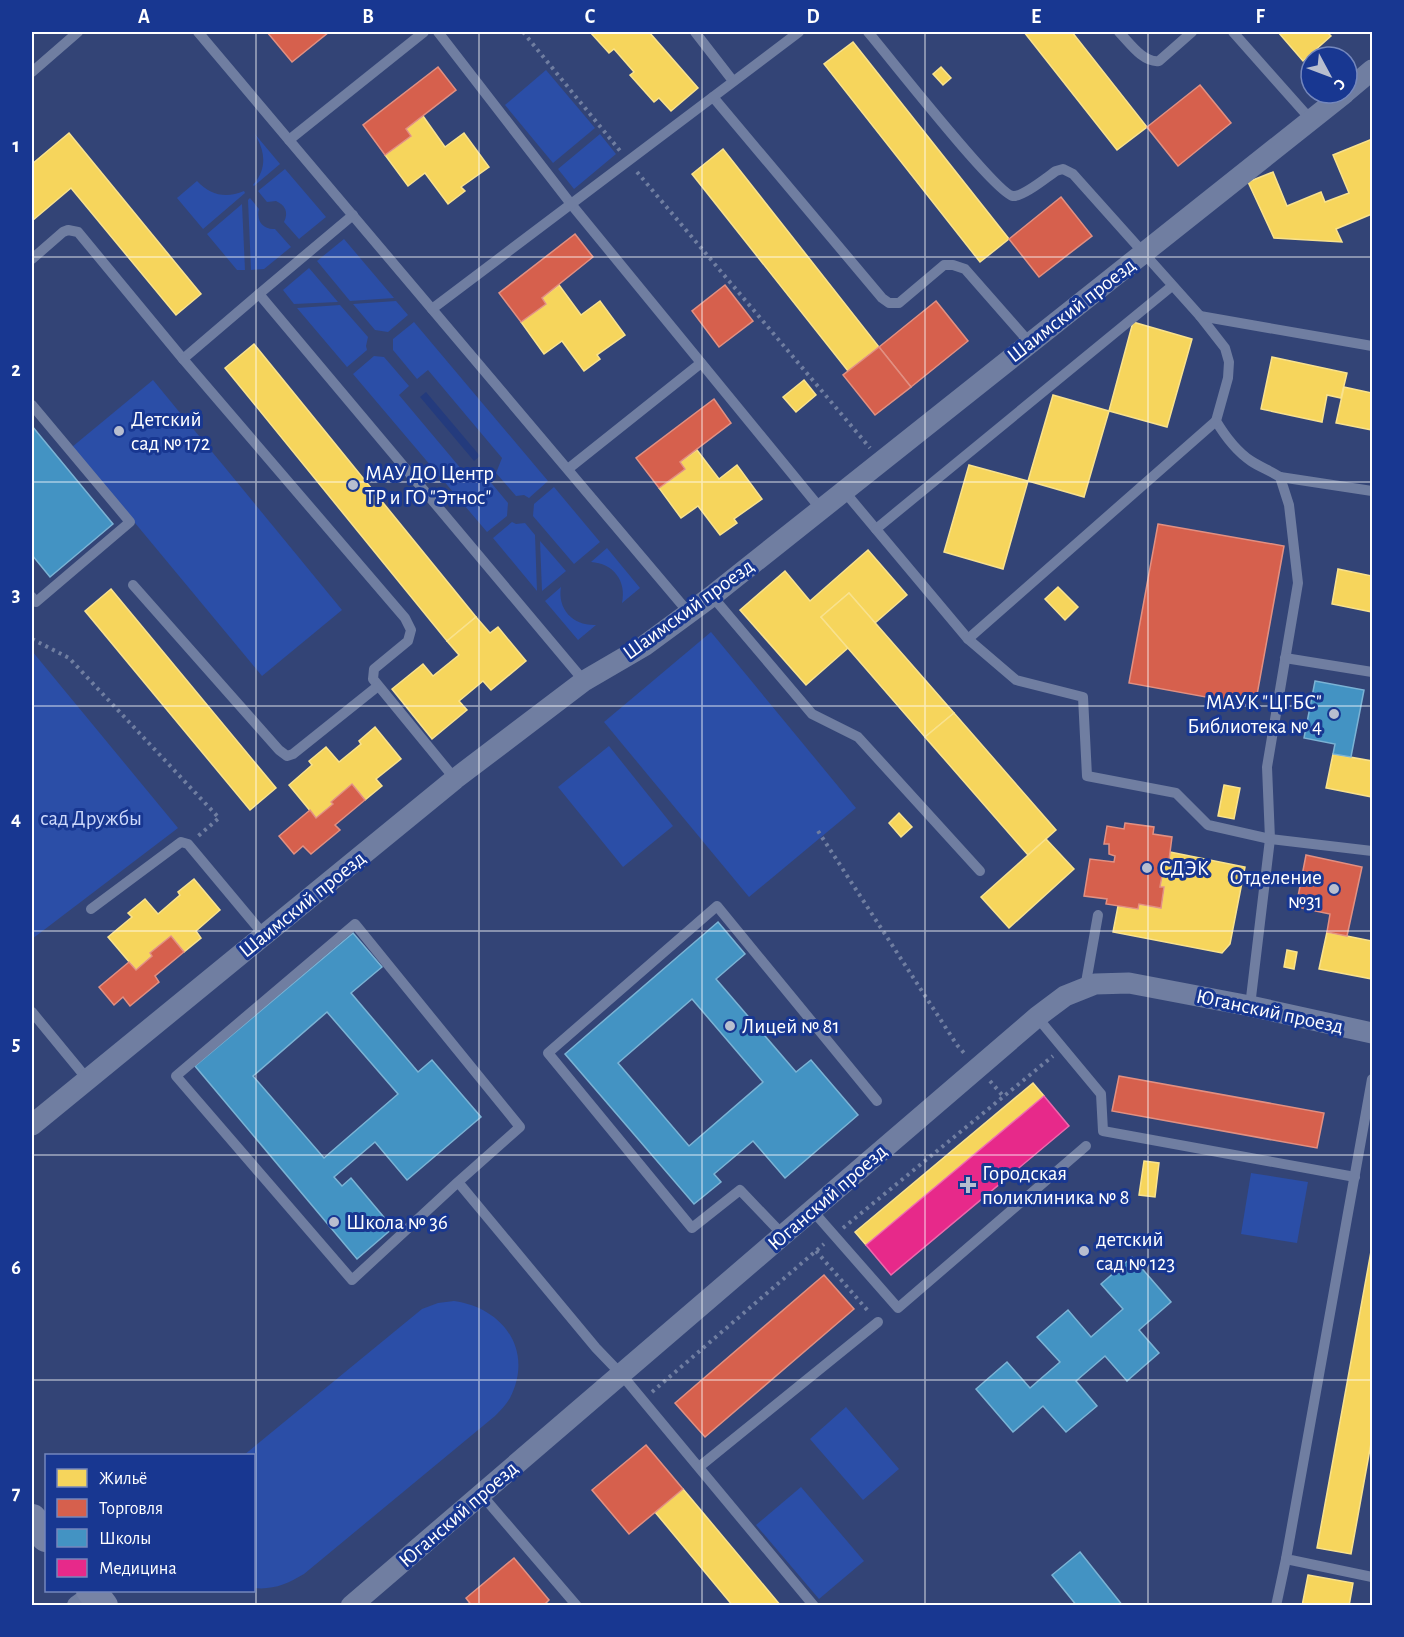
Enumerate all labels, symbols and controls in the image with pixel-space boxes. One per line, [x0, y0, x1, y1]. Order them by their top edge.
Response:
text: A [138, 7, 150, 27]
text: B [362, 7, 374, 27]
text: C [585, 7, 596, 27]
text: D [806, 7, 820, 27]
text: E [1031, 7, 1041, 27]
text: F [1255, 7, 1265, 27]
north arrow [1299, 45, 1359, 105]
text: С [1331, 76, 1349, 93]
text: 1 [12, 136, 20, 156]
street label: Шаимский проезд [1003, 254, 1139, 367]
text: 2 [11, 360, 21, 380]
place label: Детский сад № 172 [131, 409, 210, 454]
marker: Детский сад № 172 [112, 424, 126, 438]
place label: МАУ ДО Центр ТР и ГО "Этнос" [365, 463, 494, 508]
marker: МАУ ДО Центр ТР и ГО "Этнос" [346, 478, 360, 492]
street label: Шаимский проезд [619, 555, 758, 664]
text: 3 [12, 585, 20, 605]
place label: МАУК "ЦГБС" Библиотека № 4 [1187, 692, 1322, 737]
marker: МАУК "ЦГБС" Библиотека № 4 [1327, 707, 1341, 721]
park label: сад Дружбы [40, 808, 142, 829]
text: 4 [11, 809, 21, 829]
street label: Шаимский проезд [235, 847, 370, 962]
place label: СДЭК [1159, 858, 1209, 879]
marker: СДЭК [1140, 861, 1154, 875]
place label: Отделение №31 [1229, 867, 1322, 912]
marker: Отделение №31 [1327, 882, 1341, 896]
street label: Юганский проезд [1194, 986, 1346, 1037]
place label: Лицей № 81 [742, 1016, 840, 1037]
marker: Лицей № 81 [723, 1019, 737, 1033]
text: 5 [12, 1034, 20, 1054]
street label: Юганский проезд [764, 1140, 891, 1255]
place label: Городская поликлиника № 8 [982, 1163, 1130, 1208]
marker: Городская поликлиника № 8 [959, 1176, 977, 1194]
place label: Школа № 36 [346, 1212, 448, 1233]
marker: Школа № 36 [327, 1215, 341, 1229]
place label: детский сад № 123 [1096, 1229, 1175, 1274]
marker: детский сад № 123 [1077, 1244, 1091, 1258]
text: 6 [11, 1258, 21, 1278]
legend [45, 1454, 255, 1592]
street label: Юганский проезд [395, 1457, 522, 1572]
text: Жильё [99, 1470, 147, 1488]
text: 7 [12, 1483, 21, 1503]
text: Торговля [99, 1500, 163, 1518]
text: Школы [99, 1530, 151, 1548]
text: Медицина [99, 1560, 177, 1578]

